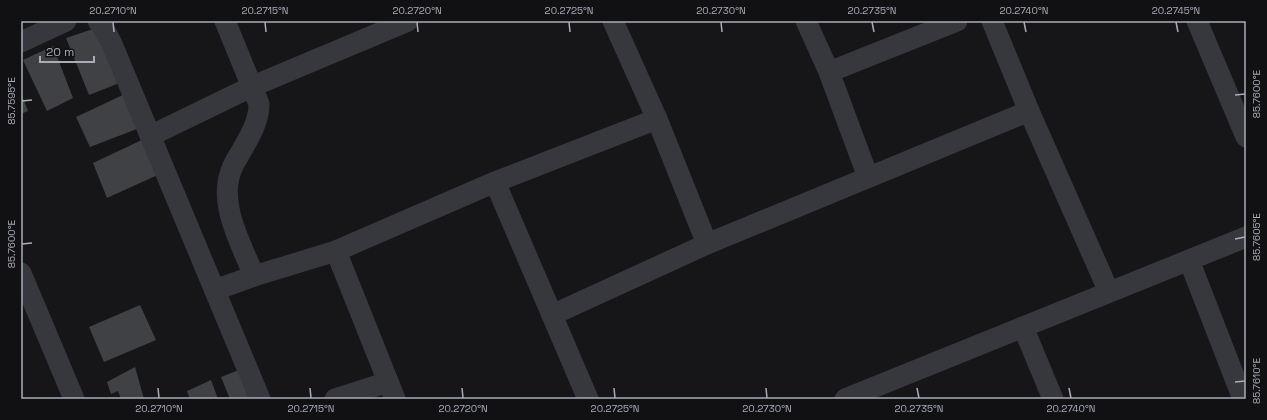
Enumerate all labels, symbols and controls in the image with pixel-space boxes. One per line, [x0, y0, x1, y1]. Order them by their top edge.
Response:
text: 20.2710°N [89, 4, 137, 17]
text: 20.2715°N [242, 4, 288, 17]
text: 20.2720°N [392, 4, 442, 17]
text: 20.2725°N [545, 4, 593, 17]
text: 20.2730°N [696, 4, 746, 17]
text: 20.2735°N [848, 4, 896, 17]
text: 20.2740°N [1000, 4, 1048, 17]
text: 20.2745°N [1152, 4, 1200, 17]
scale bar [40, 38, 94, 64]
text: 20 m [46, 44, 74, 60]
text: 85.7600°E [1250, 69, 1263, 118]
text: 85.7595°E [5, 77, 18, 125]
text: 85.7605°E [1250, 213, 1263, 261]
text: 85.7600°E [5, 219, 18, 268]
text: 85.7610°E [1250, 358, 1263, 404]
text: 20.2710°N [135, 402, 183, 415]
text: 20.2715°N [288, 402, 334, 415]
text: 20.2720°N [438, 402, 488, 415]
text: 20.2725°N [591, 402, 639, 415]
text: 20.2730°N [742, 402, 792, 415]
text: 20.2735°N [895, 402, 943, 415]
text: 20.2740°N [1047, 402, 1095, 415]

